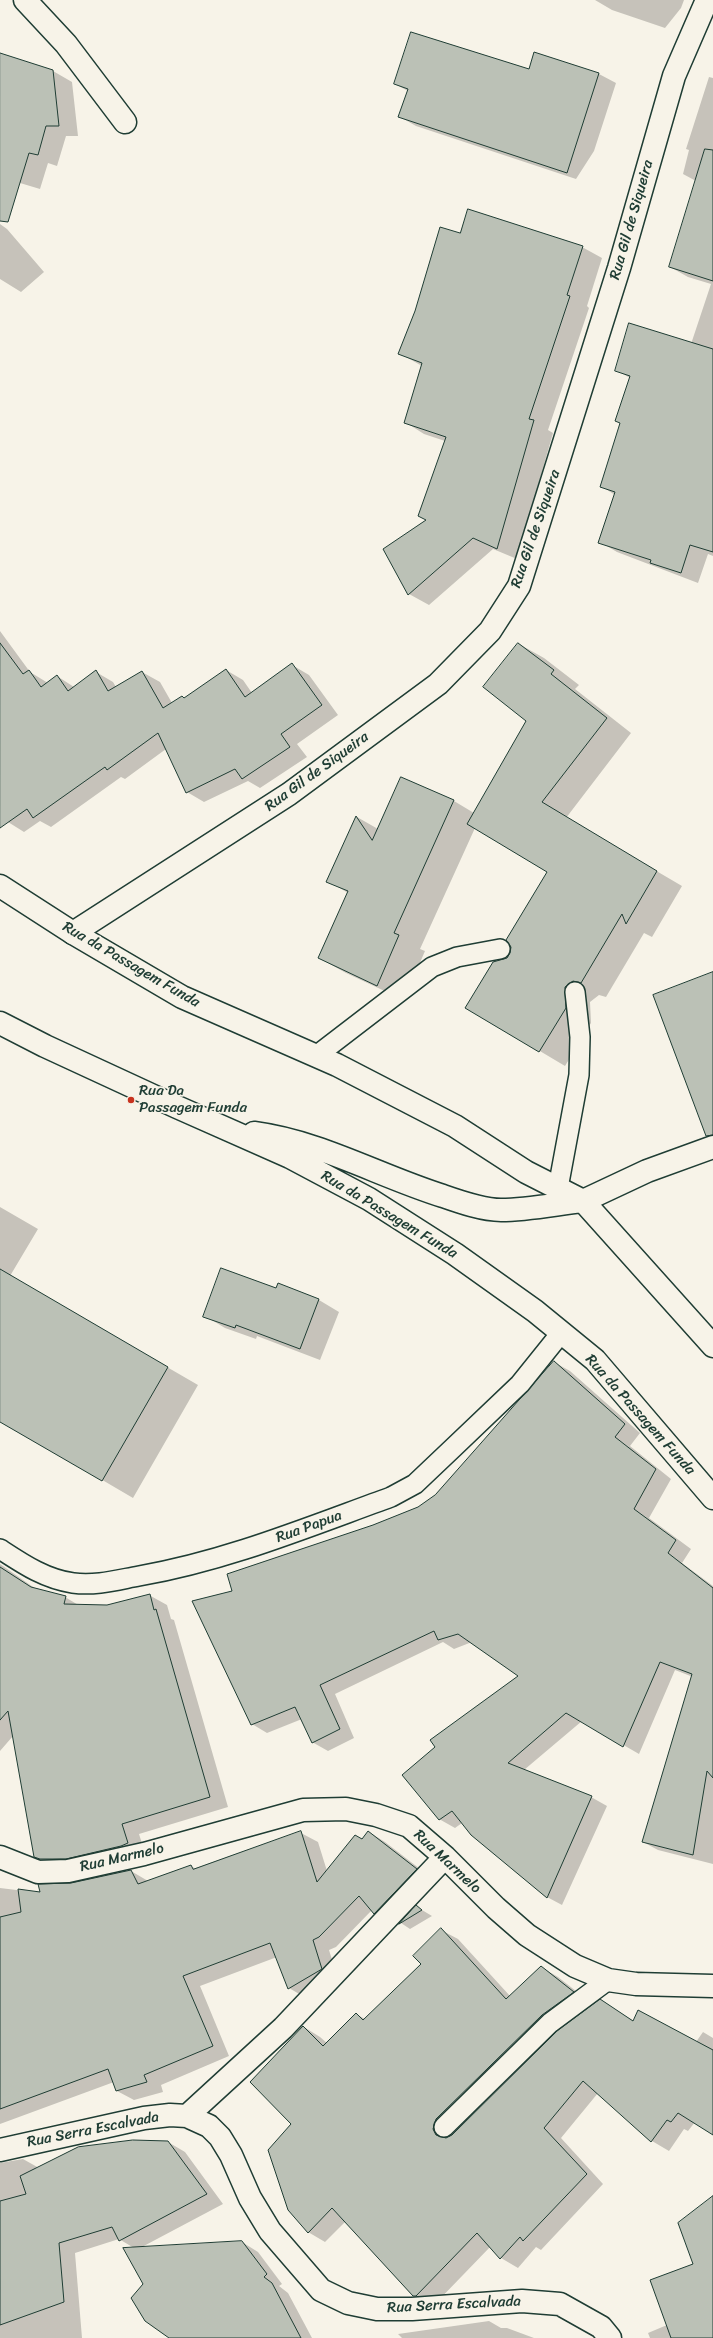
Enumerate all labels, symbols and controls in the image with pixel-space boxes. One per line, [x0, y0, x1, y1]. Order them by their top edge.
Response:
street label: Rua Gil de Siqueira [606, 158, 658, 282]
street label: Rua Gil de Siqueira [507, 468, 565, 590]
street label: Rua Gil de Siqueira [262, 728, 372, 816]
street label: Rua da Passagem Funda [59, 918, 203, 1012]
place label: Rua Da Passagem Funda [139, 1082, 247, 1117]
marker: Rua Da Passagem Funda [126, 1095, 136, 1105]
street label: Rua da Passagem Funda [318, 1167, 460, 1263]
street label: Rua da Passagem Funda [581, 1351, 699, 1479]
street label: Rua Papua [274, 1507, 344, 1547]
street label: Rua Marmelo [410, 1826, 484, 1898]
street label: Rua Marmelo [78, 1840, 166, 1876]
street label: Rua Serra Escalvada [26, 2108, 160, 2152]
street label: Rua Serra Escalvada [387, 2293, 521, 2317]

